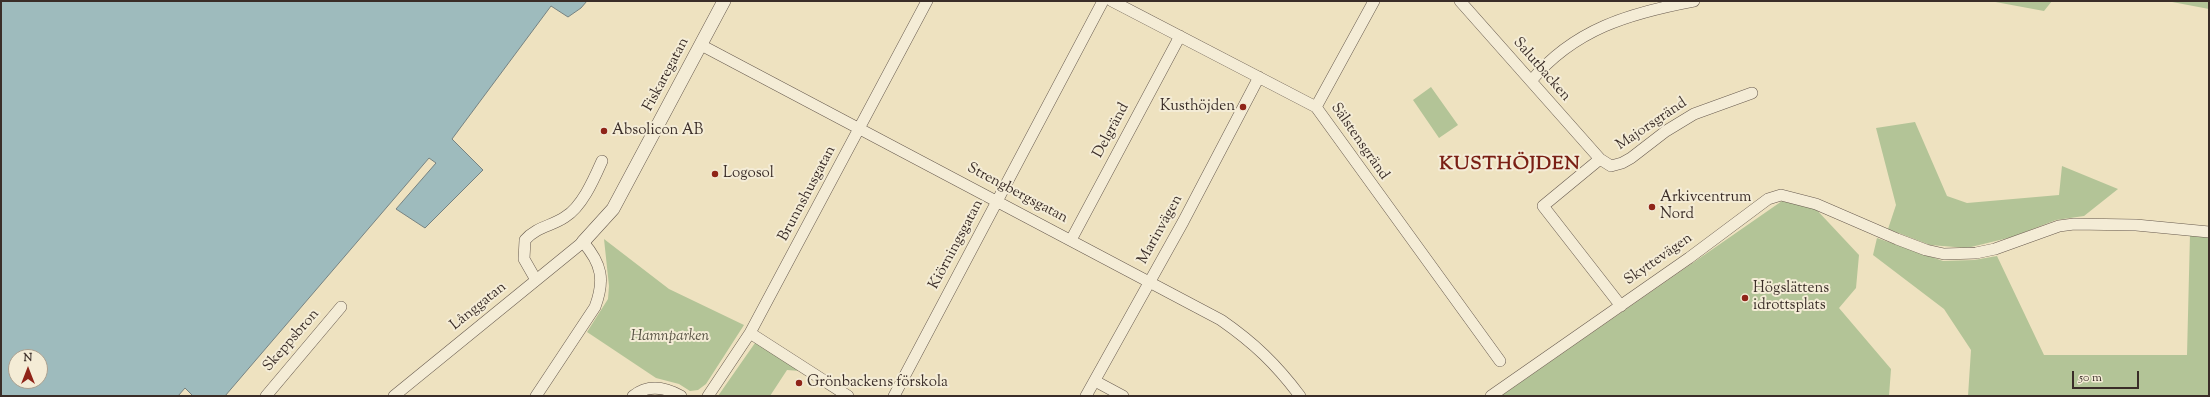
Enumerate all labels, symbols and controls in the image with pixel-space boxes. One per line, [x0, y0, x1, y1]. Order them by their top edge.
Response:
street label: Salutbacken [1508, 34, 1574, 106]
street label: Fiskaregatan [640, 35, 694, 115]
street label: Majorsgränd [1613, 95, 1691, 155]
place label: Kusthöjden [1160, 98, 1235, 116]
street label: Delgränd [1090, 100, 1134, 162]
street label: Sälstensgränd [1326, 100, 1392, 184]
marker: Kusthöjden [1238, 102, 1248, 112]
place label: Absolicon AB [612, 122, 703, 140]
marker: Absolicon AB [599, 126, 609, 136]
street label: Brunnshusgatan [775, 143, 841, 245]
district label: KUSTHÖJDEN [1439, 155, 1581, 177]
street label: Strengbergsgatan [964, 160, 1070, 228]
place label: Logosol [723, 165, 774, 183]
marker: Logosol [710, 169, 720, 179]
place label: Arkivcentrum Nord [1660, 189, 1751, 224]
street label: Marinvägen [1135, 192, 1187, 268]
street label: Kiörningsgatan [926, 197, 988, 293]
marker: Arkivcentrum Nord [1647, 202, 1657, 212]
street label: Skyttevägen [1621, 230, 1697, 290]
street label: Långgatan [447, 279, 511, 335]
place label: Högslättens idrottsplats [1753, 280, 1829, 315]
marker: Högslättens idrottsplats [1740, 293, 1750, 303]
street label: Skeppsbron [260, 306, 324, 376]
park label: Hamnparken [631, 328, 709, 346]
north arrow [8, 349, 48, 389]
text: N [24, 350, 32, 366]
scale bar [2074, 363, 2141, 389]
text: 50 m [2079, 369, 2102, 387]
place label: Grönbackens förskola [807, 374, 948, 392]
marker: Grönbackens förskola [794, 378, 804, 388]

